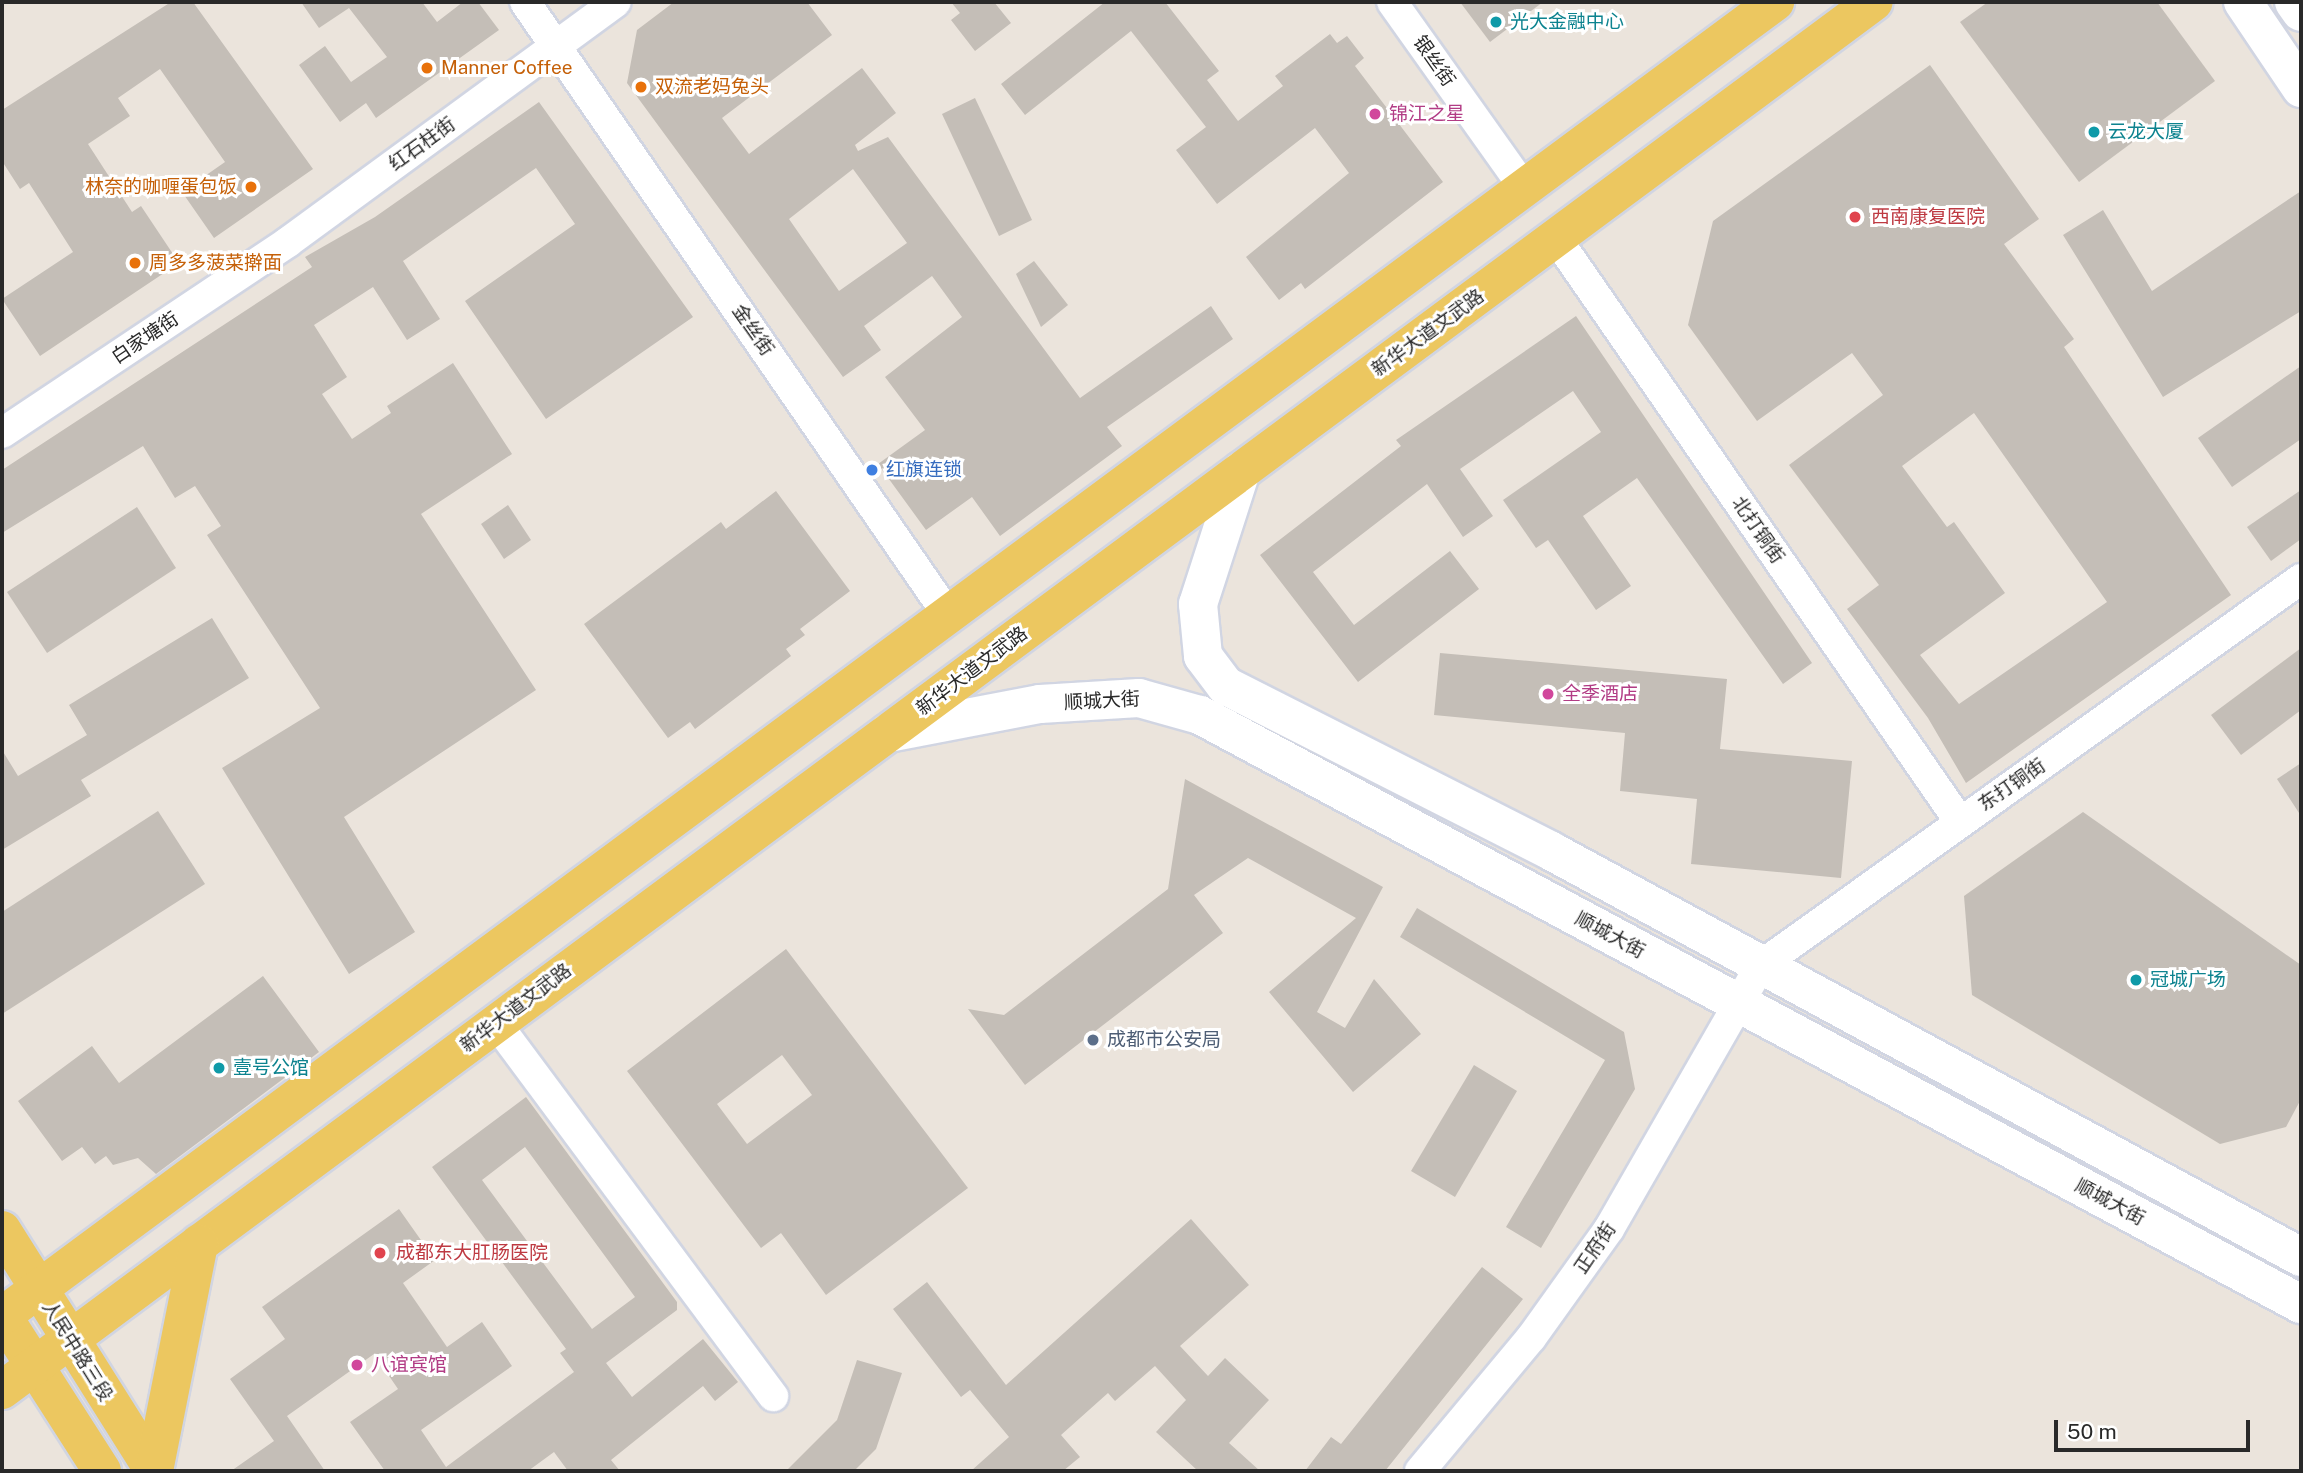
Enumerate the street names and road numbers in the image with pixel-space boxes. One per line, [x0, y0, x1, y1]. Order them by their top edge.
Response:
street label: 银丝街 [1408, 31, 1460, 91]
street label: 红石柱街 [385, 112, 459, 176]
street label: 新华大道文武路 [1367, 285, 1489, 381]
street label: 金丝街 [727, 300, 779, 360]
street label: 白家塘街 [107, 307, 183, 369]
street label: 北打铜街 [1727, 492, 1789, 568]
street label: 新华大道文武路 [912, 622, 1032, 720]
street label: 顺城大街 [1063, 688, 1141, 714]
street label: 东打铜街 [1974, 754, 2050, 816]
street label: 顺城大街 [1571, 907, 1649, 963]
street label: 新华大道文武路 [456, 959, 576, 1057]
street label: 顺城大街 [2071, 1174, 2149, 1230]
street label: 正府街 [1570, 1218, 1620, 1278]
street label: 人民中路三段 [37, 1297, 117, 1405]

